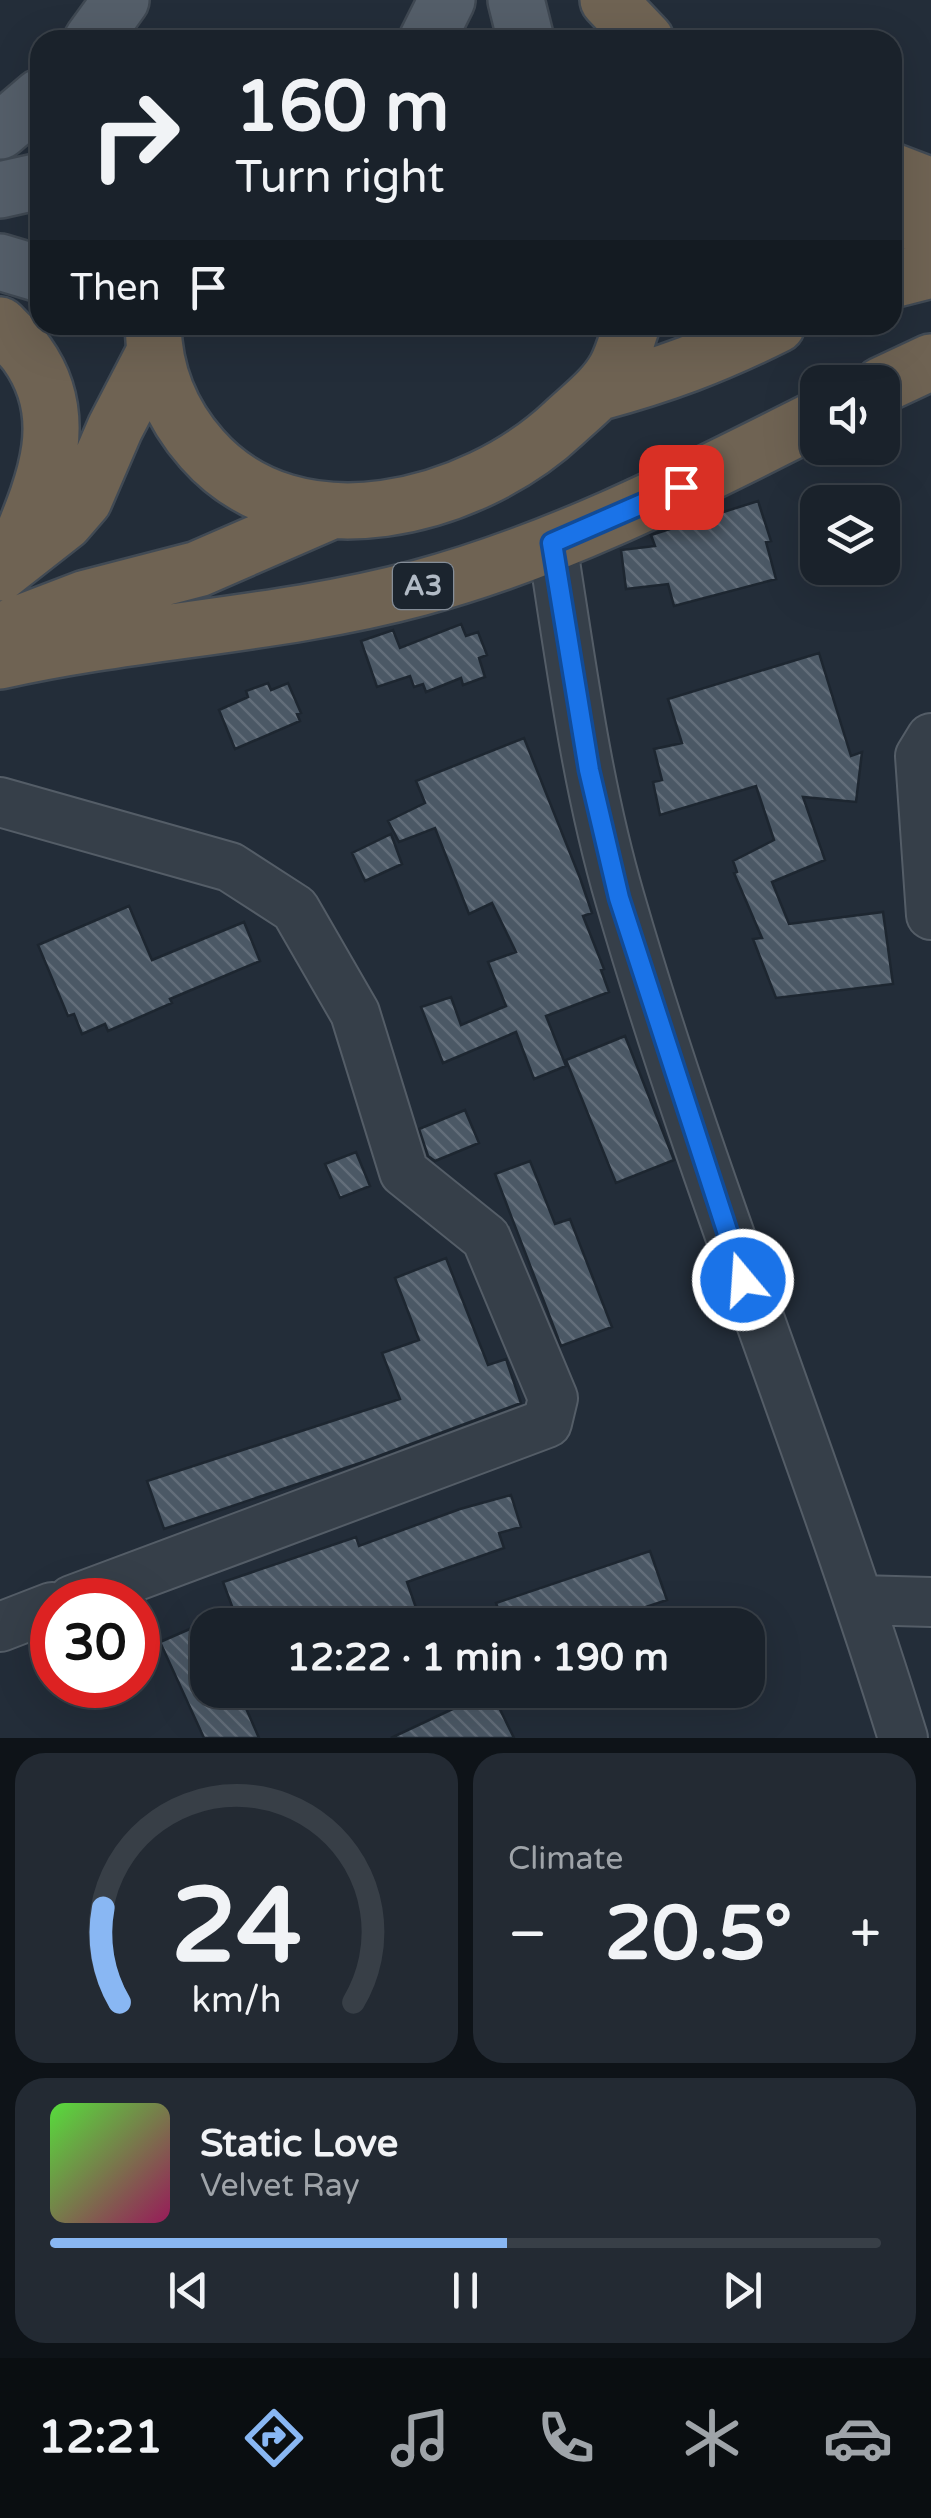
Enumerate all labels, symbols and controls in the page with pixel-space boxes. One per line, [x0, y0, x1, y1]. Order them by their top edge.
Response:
text: 160 m [235, 66, 449, 150]
icon: right [70, 70, 200, 200]
text: Turn right [235, 151, 444, 205]
icon: arrive [181, 260, 236, 315]
text: Then [70, 265, 161, 311]
map controls [800, 365, 900, 585]
button: sound [800, 365, 900, 465]
pin [639, 445, 724, 530]
icon: arrive [654, 460, 709, 515]
button: layers [800, 485, 900, 585]
road number: A3 [393, 563, 453, 609]
position arrow [691, 1228, 795, 1332]
speed limit sign: 30 [30, 1578, 160, 1708]
text: 12:22 · 1 min · 190 m [286, 1635, 669, 1681]
text: Climate [508, 1840, 623, 1878]
text: 24 [171, 1865, 302, 1990]
text: 20.5° [605, 1889, 792, 1979]
text: − [508, 1902, 547, 1968]
text: + [850, 1902, 881, 1968]
text: km/h [192, 1979, 281, 2022]
text: Static Love [200, 2121, 398, 2167]
text: Velvet Ray [200, 2167, 360, 2205]
icon: previous [161, 2263, 216, 2318]
icon: pause [438, 2263, 493, 2318]
icon: next [715, 2263, 770, 2318]
icon: directions [239, 2403, 309, 2473]
icon: music [385, 2403, 455, 2473]
icon: phone [531, 2403, 601, 2473]
icon: climate [677, 2403, 747, 2473]
icon: car [823, 2403, 893, 2473]
text: 12:21 [38, 2411, 163, 2465]

